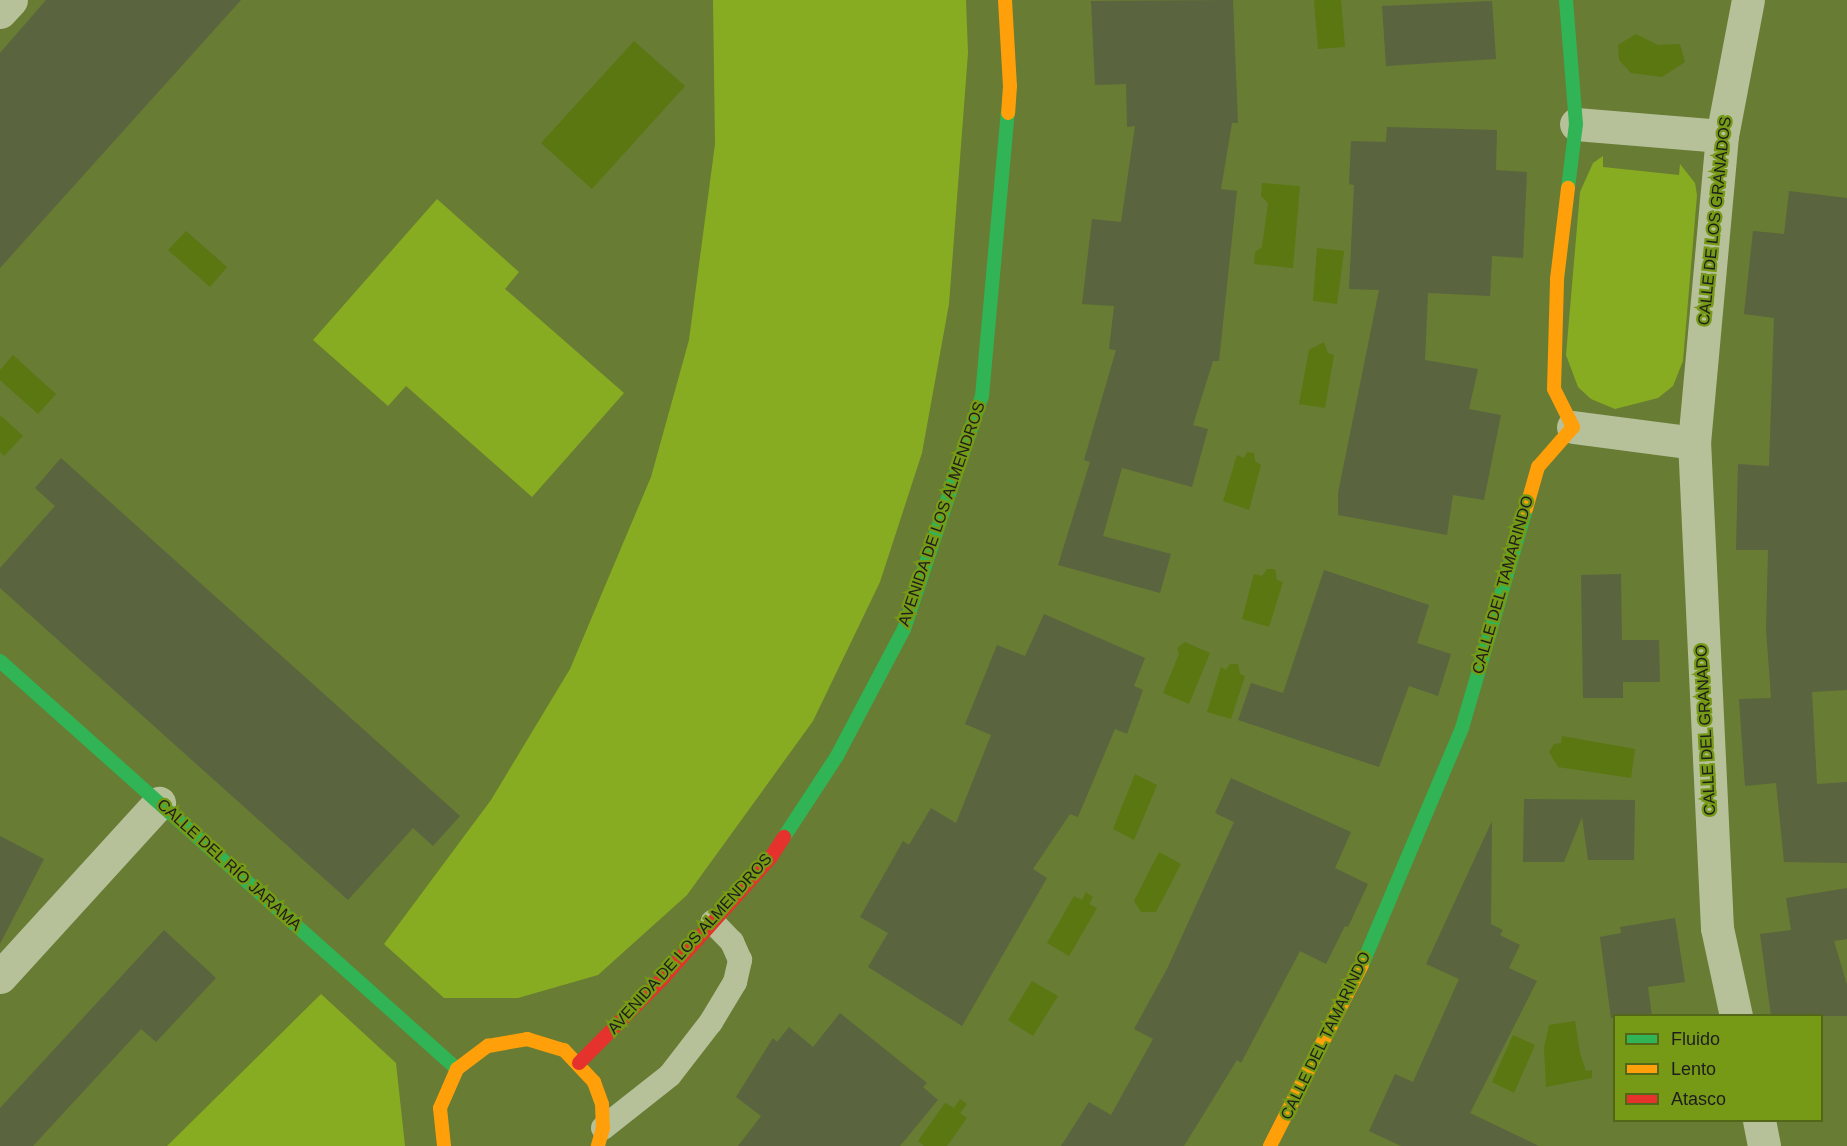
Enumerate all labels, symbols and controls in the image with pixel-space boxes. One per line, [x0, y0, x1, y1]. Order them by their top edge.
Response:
street label: CALLE DE LOS GRANADOS [1694, 116, 1736, 326]
street label: AVENIDA DE LOS ALMENDROS [894, 398, 990, 630]
street label: CALLE DEL TAMARINDO [1468, 493, 1538, 677]
street label: CALLE DEL GRANADO [1692, 644, 1720, 816]
street label: CALLE DEL RÍO JARAMA [153, 795, 305, 935]
street label: AVENIDA DE LOS ALMENDROS [603, 849, 777, 1039]
street label: CALLE DEL TAMARINDO [1277, 948, 1375, 1124]
legend [1613, 1014, 1823, 1122]
text: Fluido [1671, 1029, 1720, 1049]
text: Lento [1671, 1059, 1716, 1079]
text: Atasco [1671, 1089, 1726, 1109]

